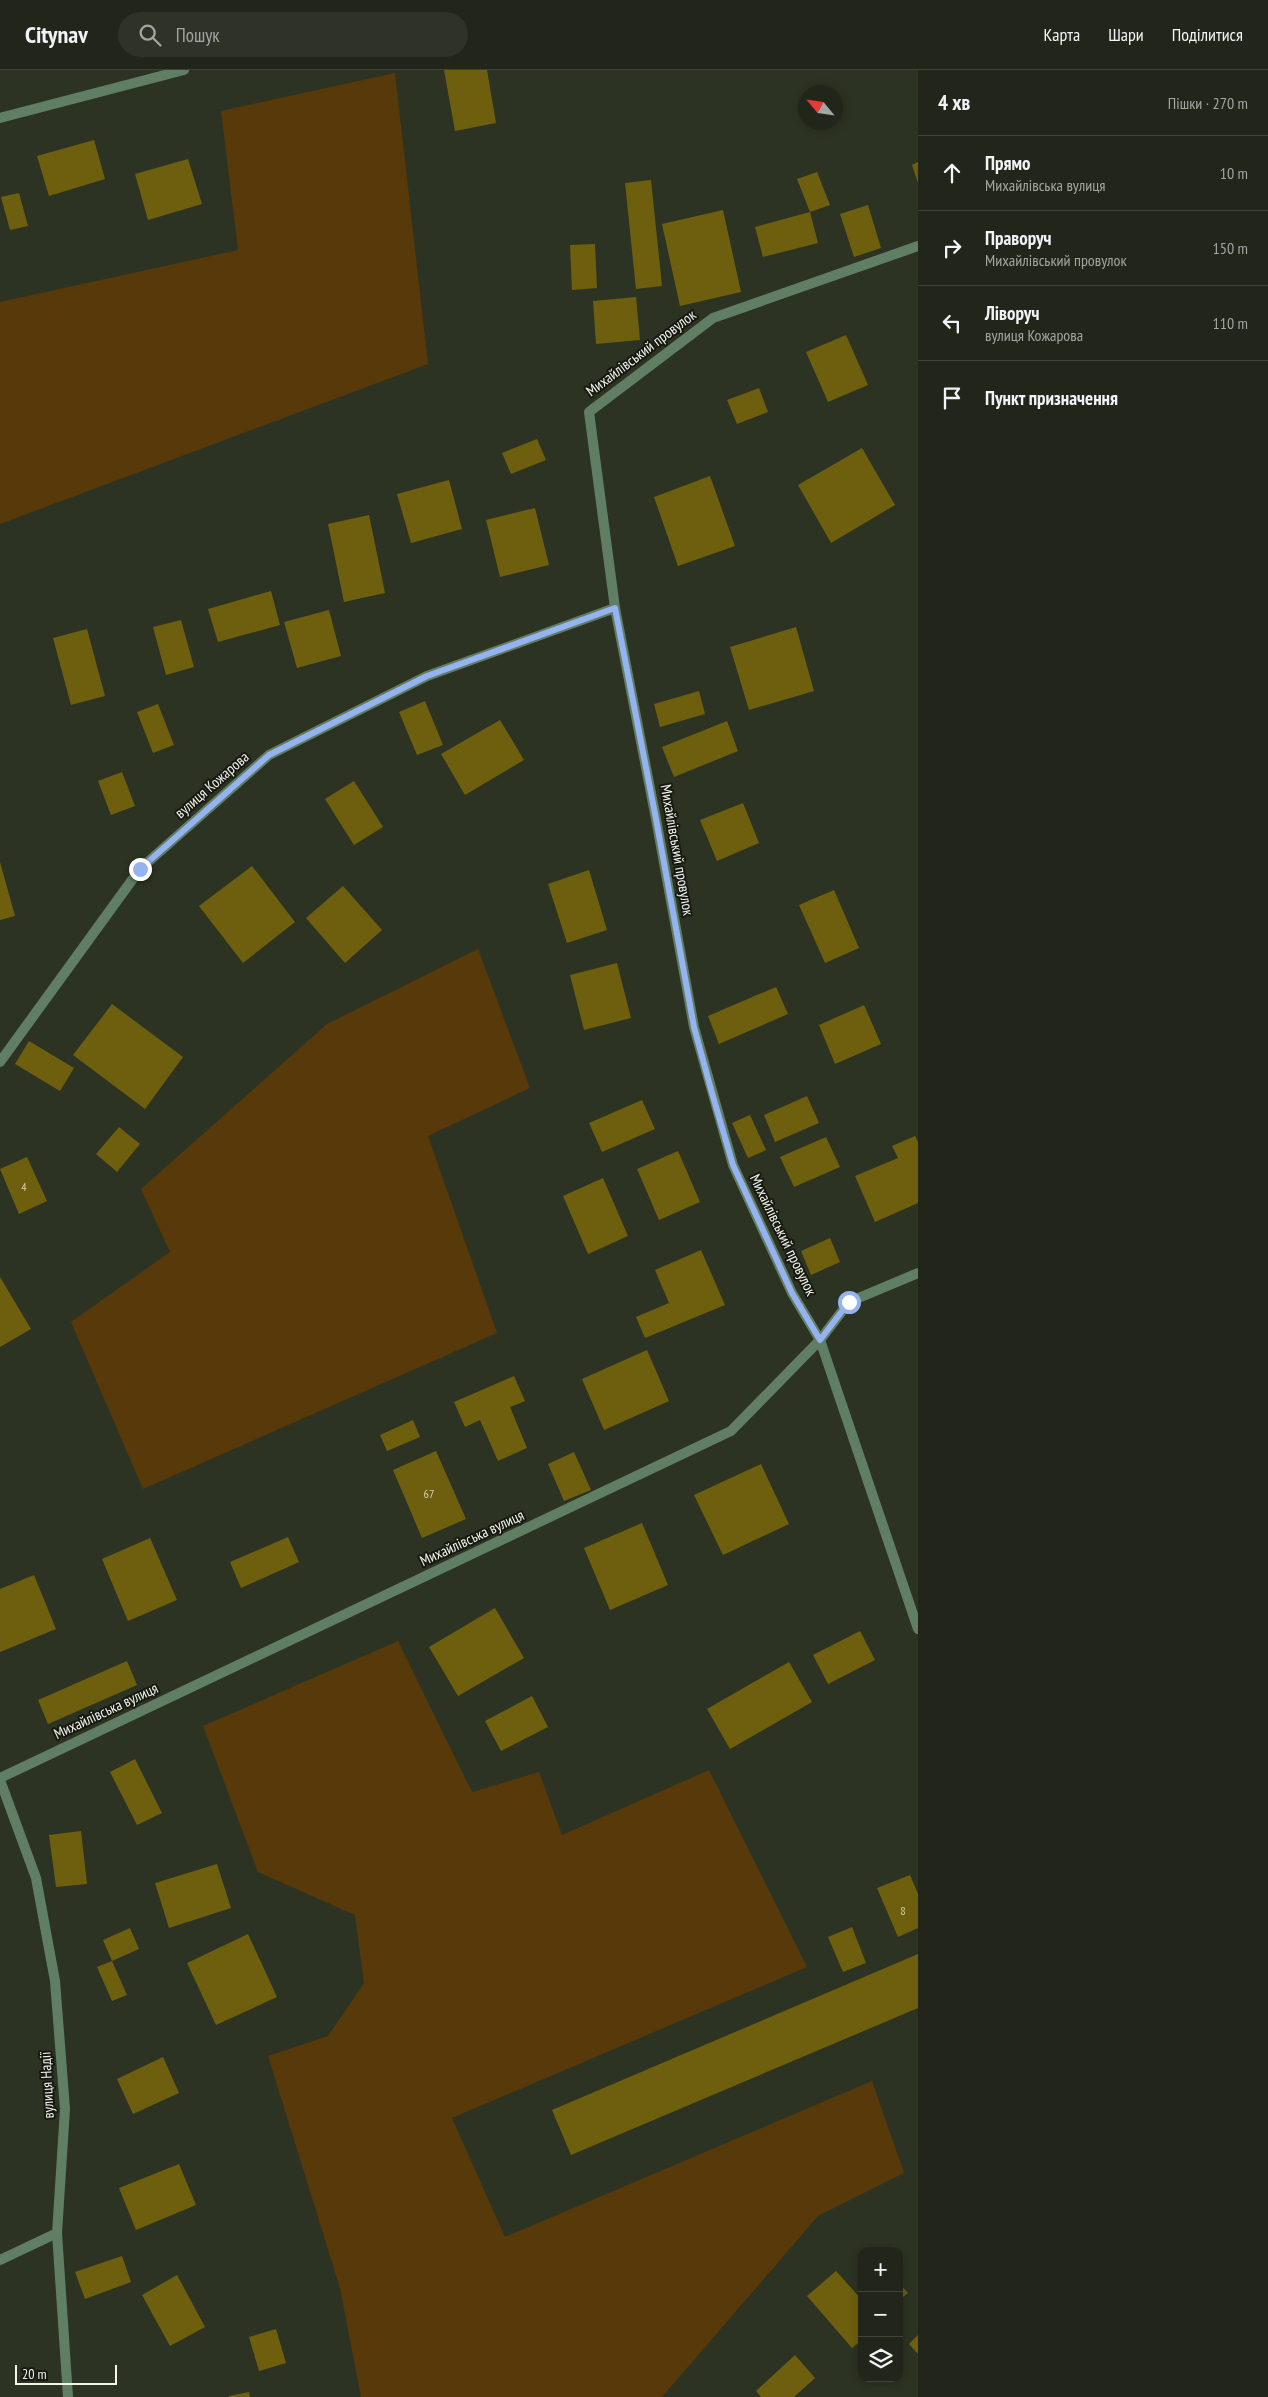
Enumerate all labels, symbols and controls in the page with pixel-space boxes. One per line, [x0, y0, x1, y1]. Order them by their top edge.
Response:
search box [118, 12, 468, 57]
text: Citynav [25, 19, 88, 50]
icon: search [136, 21, 164, 49]
text: Пошук [176, 23, 220, 47]
text: Карта [1044, 23, 1080, 46]
text: Шари [1108, 23, 1144, 46]
text: Поділитися [1172, 23, 1243, 46]
north arrow [798, 85, 843, 130]
text: 4 хв [938, 89, 970, 116]
text: Пішки · 270 m [1168, 93, 1248, 113]
text: Прямо [985, 151, 1030, 175]
icon: ahead [938, 159, 966, 187]
text: 10 m [1220, 163, 1248, 183]
text: Михайлівська вулиця [985, 175, 1105, 195]
text: Праворуч [985, 226, 1052, 250]
icon: right [938, 234, 966, 262]
text: 150 m [1213, 238, 1248, 258]
text: Михайлівський провулок [985, 250, 1127, 270]
text: Ліворуч [985, 301, 1039, 325]
street label: Михайлівський провулок [582, 305, 700, 400]
icon: left [938, 309, 966, 337]
text: 110 m [1213, 313, 1248, 333]
text: вулиця Кожарова [985, 325, 1083, 345]
icon: arrive [938, 384, 966, 412]
text: Пункт призначення [985, 386, 1118, 410]
street label: вулиця Кожарова [171, 747, 253, 822]
street label: Михайлівський провулок [657, 783, 698, 917]
route end [129, 858, 152, 881]
street label: Михайлівський провулок [746, 1171, 821, 1299]
house number: 4 [21, 1179, 27, 1194]
route start [838, 1291, 861, 1314]
house number: 67 [424, 1486, 434, 1501]
street label: Михайлівська вулиця [417, 1505, 527, 1570]
street label: Михайлівська вулиця [51, 1678, 161, 1743]
house number: 8 [900, 1903, 906, 1918]
street label: вулиця Надії [35, 2050, 58, 2119]
map controls [858, 2247, 903, 2382]
button: + [858, 2247, 903, 2292]
button: − [858, 2292, 903, 2337]
button: layers [858, 2337, 903, 2382]
scale bar [15, 2362, 118, 2385]
text: 20 m [22, 2365, 47, 2383]

